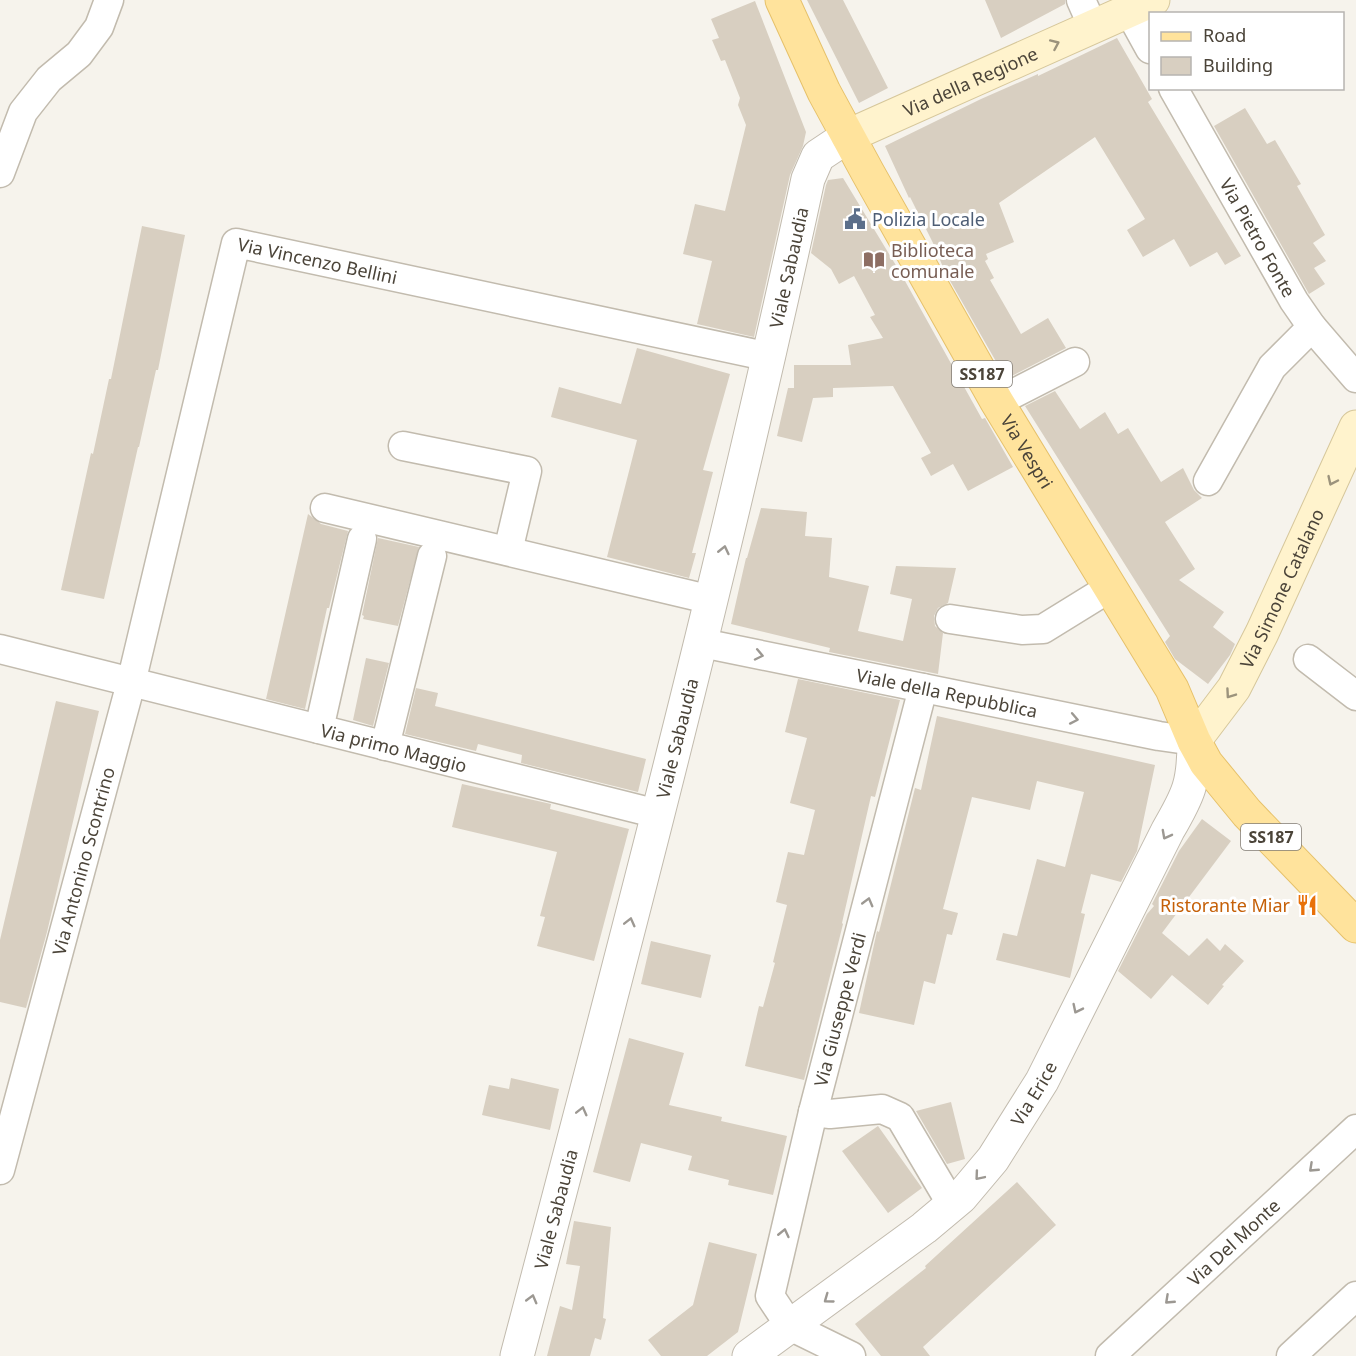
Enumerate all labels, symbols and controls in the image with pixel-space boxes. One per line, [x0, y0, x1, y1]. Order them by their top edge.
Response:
legend [1149, 12, 1344, 90]
text: Road [1203, 23, 1246, 47]
one-way arrow [1048, 39, 1059, 51]
street label: Via della Regione [899, 41, 1041, 122]
text: Building [1203, 53, 1273, 77]
street label: Via Pietro Fonte [1215, 174, 1301, 301]
street label: Viale Sabaudia [763, 205, 814, 330]
public building icon: Polizia Locale [843, 207, 867, 231]
place label: Polizia Locale [872, 207, 985, 231]
street label: Via Vincenzo Bellini [236, 232, 399, 289]
place label: Biblioteca comunale [891, 238, 975, 283]
library icon: Biblioteca comunale [862, 248, 886, 272]
road number: SS187 [952, 361, 1012, 387]
street label: Via Vespri [995, 410, 1059, 493]
one-way arrow [1327, 474, 1339, 485]
street label: Via Simone Catalano [1234, 505, 1329, 672]
one-way arrow [717, 545, 730, 555]
one-way arrow [754, 648, 764, 661]
street label: Viale della Repubblica [854, 663, 1040, 723]
street label: Viale Sabaudia [650, 676, 703, 801]
one-way arrow [1226, 688, 1237, 699]
one-way arrow [1068, 712, 1078, 725]
street label: Via primo Maggio [318, 718, 469, 778]
street label: Via Antonino Scontrino [46, 764, 120, 958]
road number: SS187 [1241, 824, 1301, 850]
one-way arrow [1161, 829, 1173, 840]
place label: Ristorante Miar [1160, 893, 1291, 917]
restaurant icon: Ristorante Miar [1295, 893, 1319, 917]
one-way arrow [860, 897, 873, 907]
one-way arrow [623, 917, 636, 927]
street label: Via Giuseppe Verdi [808, 930, 871, 1089]
one-way arrow [1073, 1002, 1085, 1013]
street label: Via Erice [1005, 1057, 1062, 1130]
one-way arrow [574, 1106, 587, 1116]
street label: Viale Sabaudia [528, 1146, 583, 1272]
one-way arrow [1309, 1161, 1320, 1172]
one-way arrow [975, 1169, 986, 1180]
street label: Via Del Monte [1182, 1193, 1285, 1291]
one-way arrow [777, 1229, 790, 1239]
one-way arrow [823, 1291, 834, 1302]
one-way arrow [1165, 1293, 1176, 1304]
one-way arrow [525, 1295, 538, 1305]

